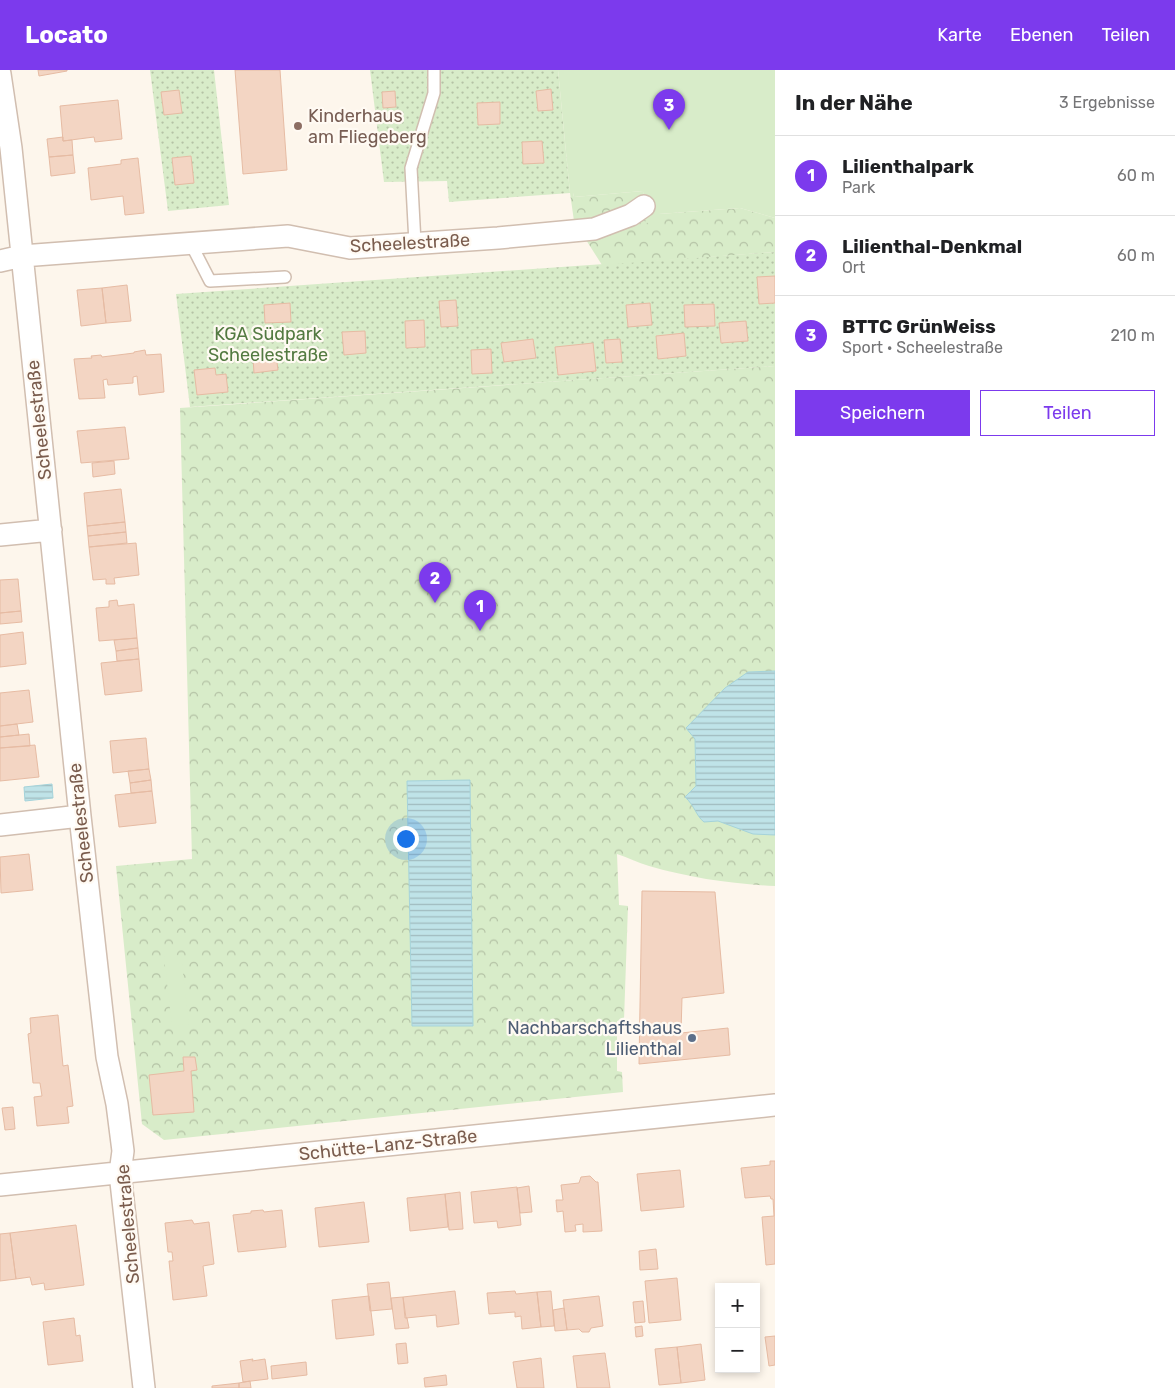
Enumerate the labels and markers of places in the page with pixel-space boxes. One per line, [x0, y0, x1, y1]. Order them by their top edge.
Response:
pin: 3 [653, 89, 685, 130]
place label: Kinderhaus am Fliegeberg [308, 105, 427, 148]
marker: Kinderhaus am Fliegeberg [292, 120, 304, 132]
pin: 2 [419, 562, 451, 603]
pin: 1 [464, 590, 496, 631]
place label: Nachbarschaftshaus Lilienthal [507, 1017, 682, 1060]
marker: Nachbarschaftshaus Lilienthal [686, 1032, 698, 1044]

